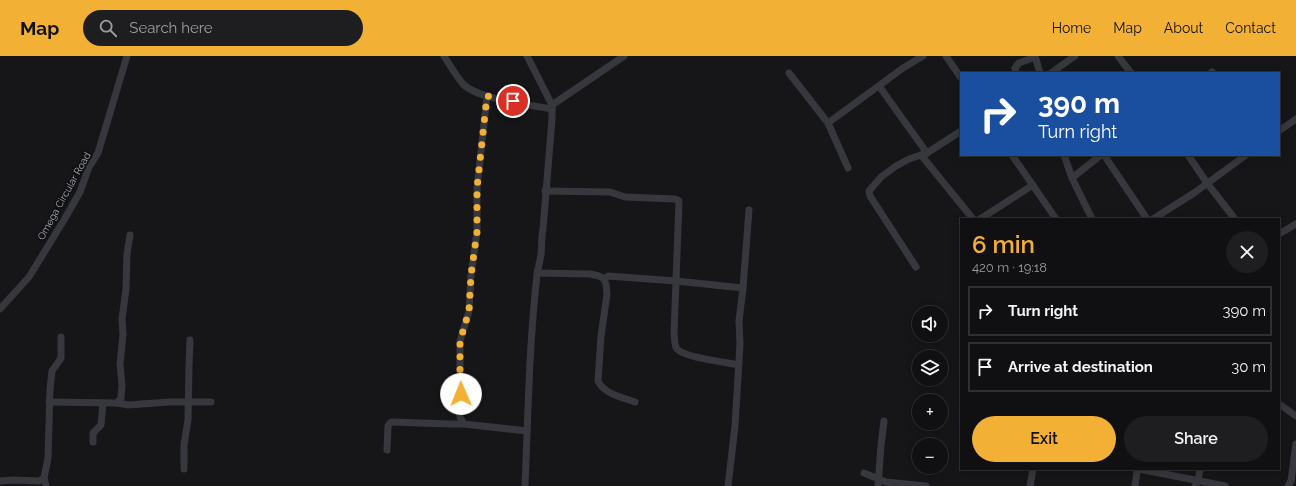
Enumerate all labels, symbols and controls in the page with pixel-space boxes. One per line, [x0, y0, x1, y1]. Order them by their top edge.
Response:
search box [83, 10, 363, 46]
text: Map [20, 17, 59, 39]
icon: search [97, 17, 119, 39]
text: Search here [129, 19, 213, 37]
text: Home [1052, 20, 1091, 36]
text: Map [1113, 20, 1142, 36]
text: About [1164, 20, 1203, 36]
text: Contact [1225, 20, 1276, 36]
pin [496, 84, 530, 118]
text: 390 m [1038, 87, 1120, 120]
icon: right [972, 88, 1024, 140]
icon: arrive [502, 90, 524, 112]
text: Turn right [1038, 121, 1117, 142]
street label: Omega Circular Road [35, 150, 93, 242]
text: 6 min [972, 230, 1035, 259]
button: close [1226, 231, 1268, 273]
text: 420 m · 19:18 [972, 260, 1047, 275]
icon: right [974, 300, 996, 322]
text: Turn right [1008, 302, 1078, 320]
text: 390 m [1222, 302, 1266, 320]
map controls [912, 306, 948, 474]
button: sound [912, 306, 948, 342]
button: layers [912, 350, 948, 386]
icon: arrive [974, 356, 996, 378]
text: Arrive at destination [1008, 358, 1153, 376]
text: 30 m [1231, 358, 1266, 376]
position arrow [440, 373, 482, 415]
button: + [912, 394, 948, 430]
button: Exit [972, 416, 1116, 462]
button: Share [1124, 416, 1268, 462]
button: − [912, 438, 948, 474]

